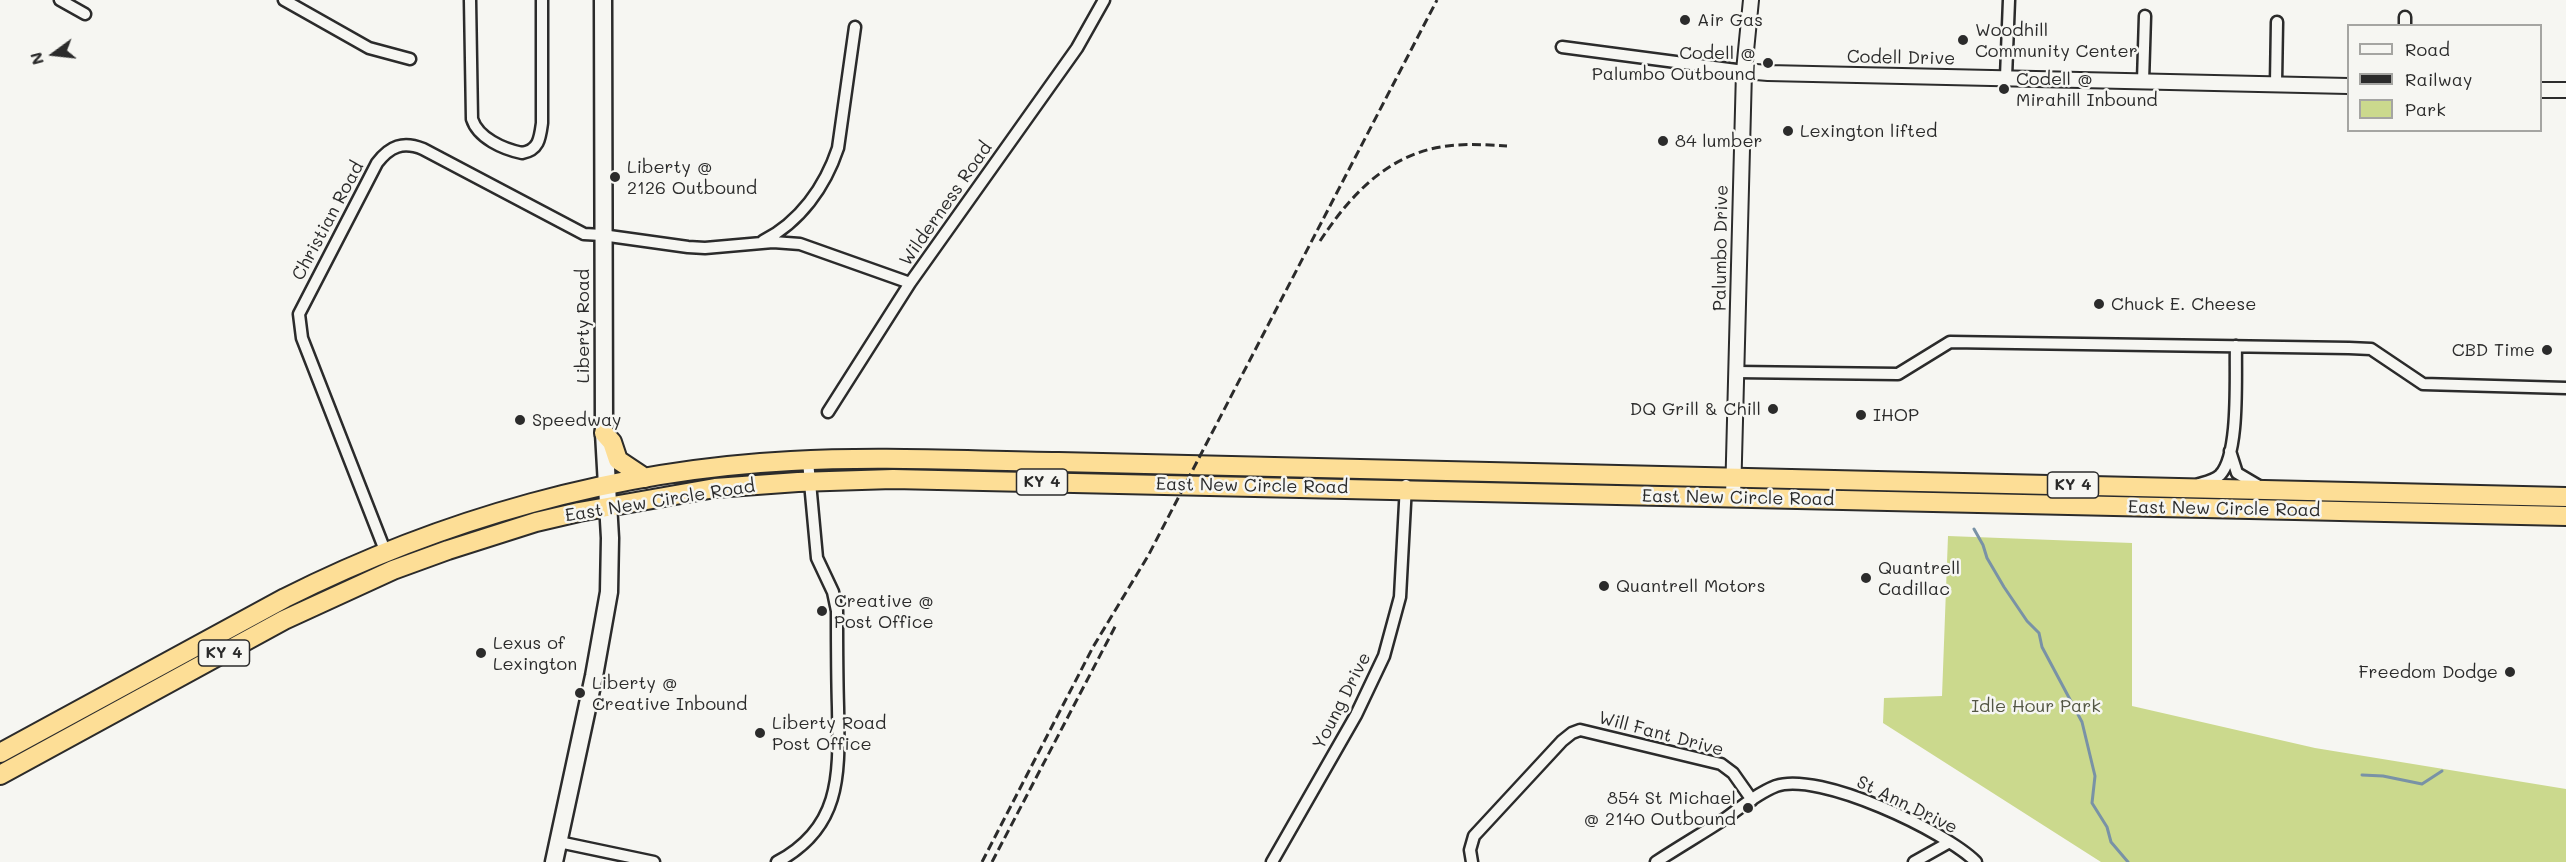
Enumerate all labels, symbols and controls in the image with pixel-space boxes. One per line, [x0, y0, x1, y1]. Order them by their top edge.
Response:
place label: Air Gas [1697, 9, 1763, 31]
marker: Air Gas [1678, 13, 1692, 27]
place label: Woodhill Community Center [1975, 19, 2138, 62]
north arrow [24, 24, 84, 84]
legend [2347, 24, 2542, 132]
marker: Woodhill Community Center [1956, 33, 1970, 47]
text: Road [2405, 37, 2450, 61]
place label: Codell @ Palumbo Outbound [1592, 42, 1756, 84]
street label: Codell Drive [1847, 46, 1955, 70]
text: N [24, 50, 48, 67]
marker: Codell @ Palumbo Outbound [1761, 56, 1775, 70]
text: Railway [2405, 67, 2472, 91]
place label: Codell @ Mirahill Inbound [2016, 68, 2158, 110]
marker: Codell @ Mirahill Inbound [1997, 82, 2011, 96]
text: Park [2405, 97, 2446, 121]
place label: Lexington lifted [1800, 120, 1938, 142]
marker: Lexington lifted [1781, 124, 1795, 138]
place label: 84 lumber [1675, 130, 1763, 152]
marker: 84 lumber [1656, 134, 1670, 148]
street label: Wilderness Road [895, 138, 997, 270]
place label: Liberty @ 2126 Outbound [627, 156, 757, 198]
street label: Christian Road [288, 158, 368, 284]
marker: Liberty @ 2126 Outbound [608, 170, 622, 184]
street label: Palumbo Drive [1709, 185, 1733, 311]
street label: Liberty Road [572, 269, 594, 383]
place label: Chuck E. Cheese [2111, 293, 2256, 315]
marker: Chuck E. Cheese [2092, 297, 2106, 311]
place label: CBD Time [2452, 339, 2535, 361]
marker: CBD Time [2540, 343, 2554, 357]
place label: DQ Grill & Chill [1630, 398, 1761, 420]
marker: DQ Grill & Chill [1766, 402, 1780, 416]
place label: IHOP [1873, 404, 1919, 426]
marker: IHOP [1854, 408, 1868, 422]
place label: Speedway [532, 409, 622, 431]
marker: Speedway [513, 413, 527, 427]
road number: KY 4 [1016, 469, 1068, 495]
road number: KY 4 [2048, 472, 2098, 498]
street label: East New Circle Road [1156, 474, 1348, 498]
street label: East New Circle Road [563, 475, 757, 527]
street label: East New Circle Road [1642, 486, 1834, 510]
street label: East New Circle Road [2128, 497, 2320, 521]
place label: Quantrell Cadillac [1878, 557, 1960, 600]
marker: Quantrell Cadillac [1859, 571, 1873, 585]
place label: Quantrell Motors [1616, 575, 1765, 597]
marker: Quantrell Motors [1597, 579, 1611, 593]
place label: Creative @ Post Office [834, 590, 934, 632]
marker: Creative @ Post Office [815, 604, 829, 618]
place label: Lexus of Lexington [493, 632, 577, 674]
road number: KY 4 [198, 640, 250, 666]
marker: Lexus of Lexington [474, 646, 488, 660]
street label: Young Drive [1308, 649, 1376, 753]
place label: Freedom Dodge [2358, 661, 2498, 683]
marker: Freedom Dodge [2503, 665, 2517, 679]
place label: Liberty @ Creative Inbound [592, 672, 747, 714]
marker: Liberty @ Creative Inbound [573, 686, 587, 700]
park label: Idle Hour Park [1971, 695, 2101, 717]
street label: Will Fant Drive [1596, 707, 1726, 761]
place label: Liberty Road Post Office [772, 712, 887, 754]
marker: Liberty Road Post Office [753, 726, 767, 740]
street label: St Ann Drive [1853, 771, 1961, 839]
place label: 854 St Michael @ 2140 Outbound [1583, 787, 1736, 830]
marker: 854 St Michael @ 2140 Outbound [1741, 801, 1755, 815]

